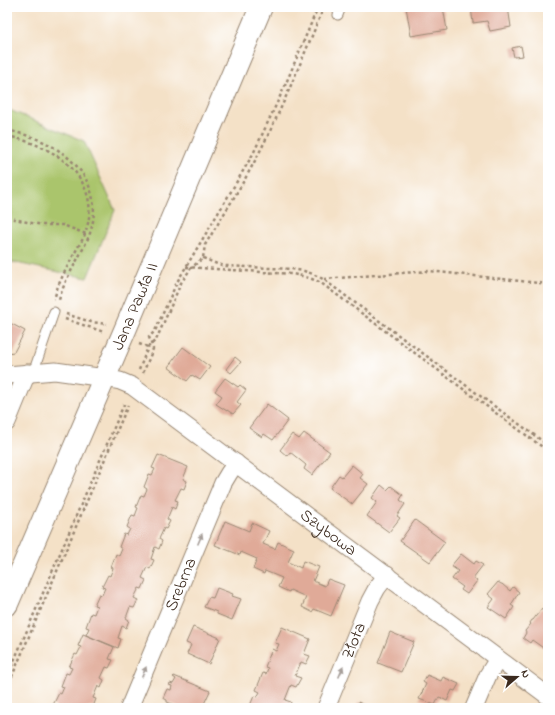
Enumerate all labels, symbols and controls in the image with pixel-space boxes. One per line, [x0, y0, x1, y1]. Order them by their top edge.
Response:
street label: Jana Pawła II [105, 258, 165, 354]
street label: Szybowa [295, 503, 362, 562]
one-way arrow [197, 534, 203, 545]
street label: Srebrna [158, 554, 203, 615]
street label: Złota [335, 618, 372, 662]
north arrow [497, 657, 537, 697]
one-way arrow [141, 666, 148, 678]
one-way arrow [337, 666, 344, 678]
text: N [517, 668, 534, 680]

